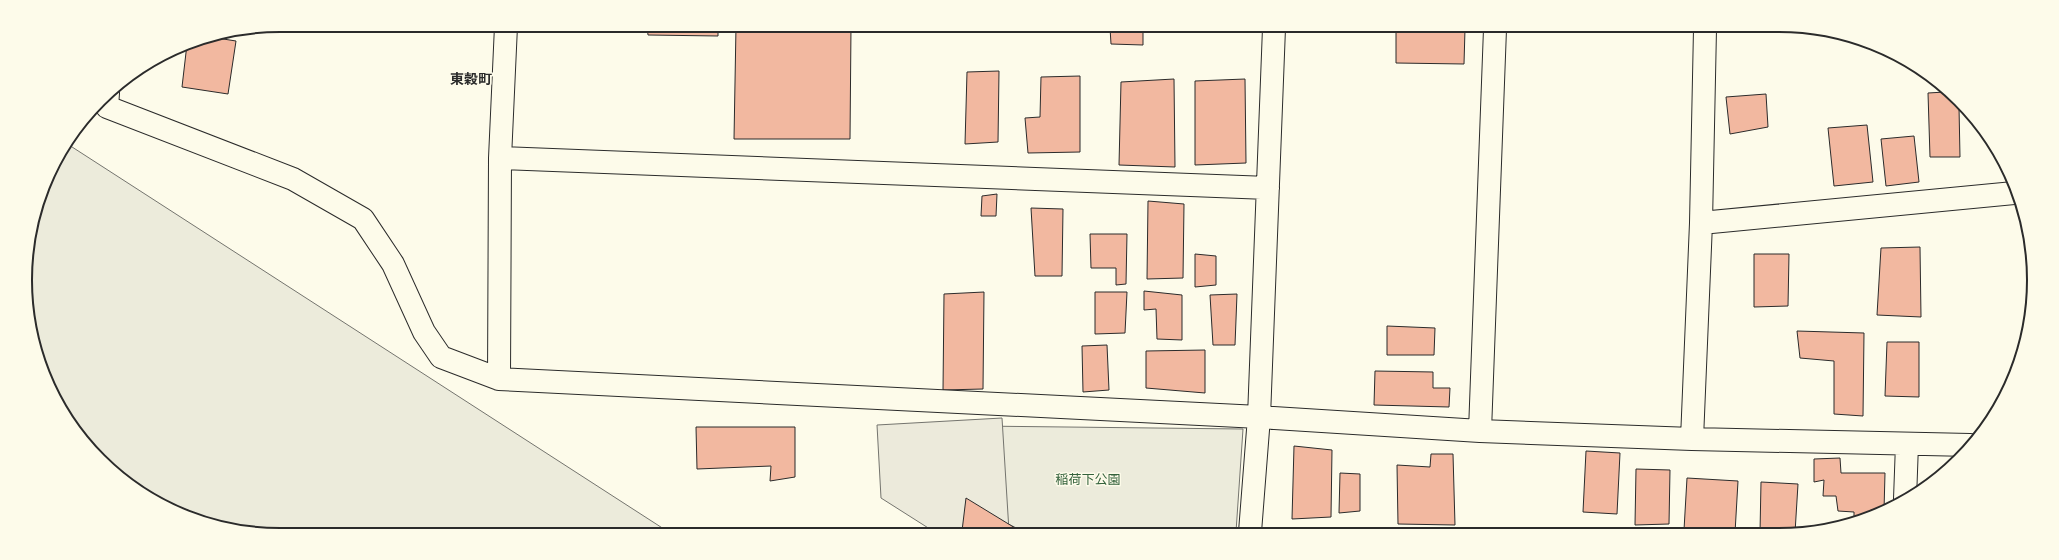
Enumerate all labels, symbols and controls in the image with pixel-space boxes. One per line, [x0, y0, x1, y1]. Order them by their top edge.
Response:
district label: 東穀町 [450, 70, 492, 88]
park label: 稲荷下公園 [1055, 471, 1121, 487]

